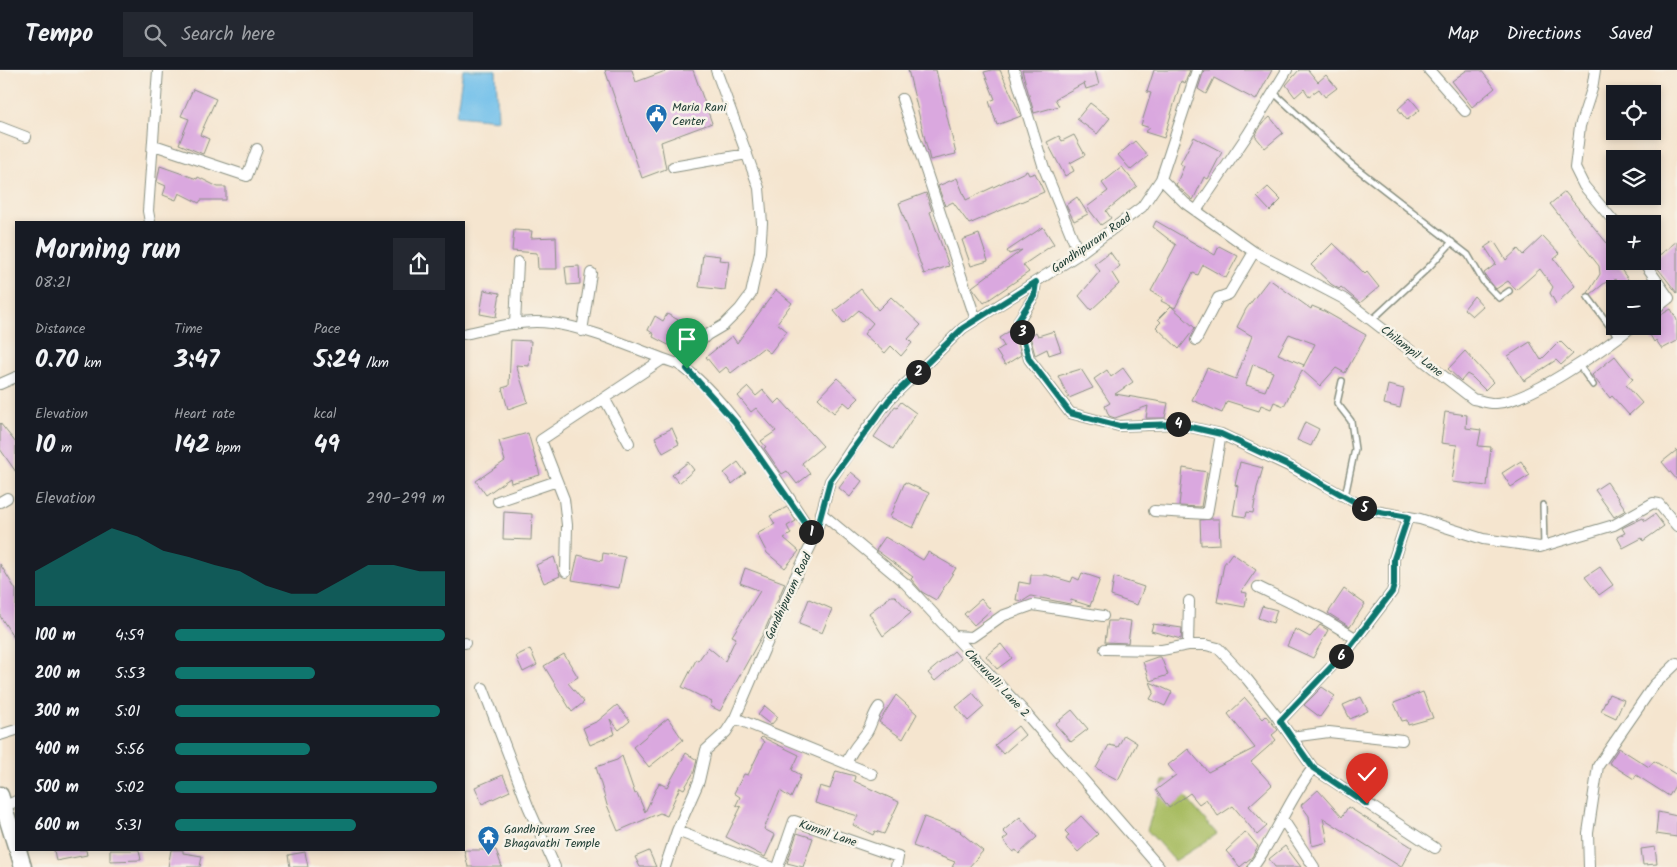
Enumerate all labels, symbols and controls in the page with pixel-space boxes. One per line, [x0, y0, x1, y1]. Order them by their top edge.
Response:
search box [123, 12, 473, 57]
text: Tempo [25, 15, 93, 54]
text: Search here [181, 20, 275, 50]
text: Map [1447, 20, 1479, 49]
text: Directions [1507, 20, 1581, 49]
text: Saved [1609, 20, 1652, 49]
icon: search [141, 21, 169, 49]
map controls [1606, 85, 1661, 335]
button: locate [1606, 85, 1661, 140]
place label: Maria Rani Center [672, 98, 727, 131]
public building icon: Maria Rani Center [644, 102, 668, 133]
button: layers [1606, 150, 1661, 205]
street label: Gandhipuram Road [1047, 208, 1136, 278]
button: + [1606, 215, 1661, 270]
text: Morning run [35, 228, 181, 273]
button: share [393, 238, 445, 290]
text: 08:21 [35, 270, 71, 295]
button: − [1606, 280, 1661, 335]
text: Distance [35, 318, 85, 340]
text: Time [174, 318, 203, 340]
text: Pace [314, 318, 340, 340]
pin [666, 318, 708, 369]
pin: 3 [1010, 320, 1034, 344]
text: 3 [1019, 321, 1026, 343]
street label: Chilampil Lane [1376, 321, 1448, 382]
icon: arrive [673, 325, 701, 353]
text: 0.70 [35, 340, 78, 380]
text: 3:47 [174, 340, 220, 380]
text: 5:24 [314, 340, 361, 380]
text: km [78, 352, 102, 374]
text: /km [361, 352, 389, 374]
pin: 2 [906, 360, 930, 384]
text: 2 [914, 361, 923, 383]
text: Elevation [35, 403, 88, 425]
text: Heart rate [174, 403, 235, 425]
text: kcal [314, 403, 336, 425]
pin: 4 [1166, 412, 1190, 436]
text: 4 [1175, 413, 1182, 435]
text: 10 [35, 425, 55, 465]
text: 142 [174, 425, 210, 465]
text: 49 [314, 425, 340, 465]
text: m [55, 437, 72, 459]
text: bpm [210, 437, 241, 459]
text: Elevation [35, 486, 96, 511]
text: 290–299 m [366, 486, 445, 511]
pin: 5 [1352, 496, 1376, 520]
text: 5 [1361, 497, 1368, 519]
pin: 1 [798, 520, 824, 544]
text: 1 [809, 521, 814, 543]
street label: Gandhipuram Road [760, 549, 817, 643]
text: 100 m [35, 623, 76, 648]
text: 4:59 [115, 623, 144, 648]
street label: Cheruvalli Lane 2 [959, 644, 1034, 722]
pin: 6 [1328, 644, 1354, 668]
text: 6 [1338, 645, 1345, 667]
text: 200 m [35, 661, 80, 686]
text: 5:53 [115, 661, 145, 686]
text: 300 m [35, 699, 79, 724]
text: 5:01 [115, 699, 141, 724]
text: 400 m [35, 737, 79, 762]
text: 5:56 [115, 737, 145, 762]
pin [1346, 753, 1388, 804]
icon: check [1353, 760, 1381, 788]
text: 500 m [35, 775, 79, 800]
text: 5:02 [115, 775, 145, 800]
text: 600 m [35, 813, 79, 838]
text: 5:31 [115, 813, 142, 838]
street label: Kunnil Lane [796, 815, 860, 852]
place label: Gandhipuram Sree Bhagavathi Temple [504, 820, 601, 853]
temple icon: Gandhipuram Sree Bhagavathi Temple [476, 824, 500, 855]

